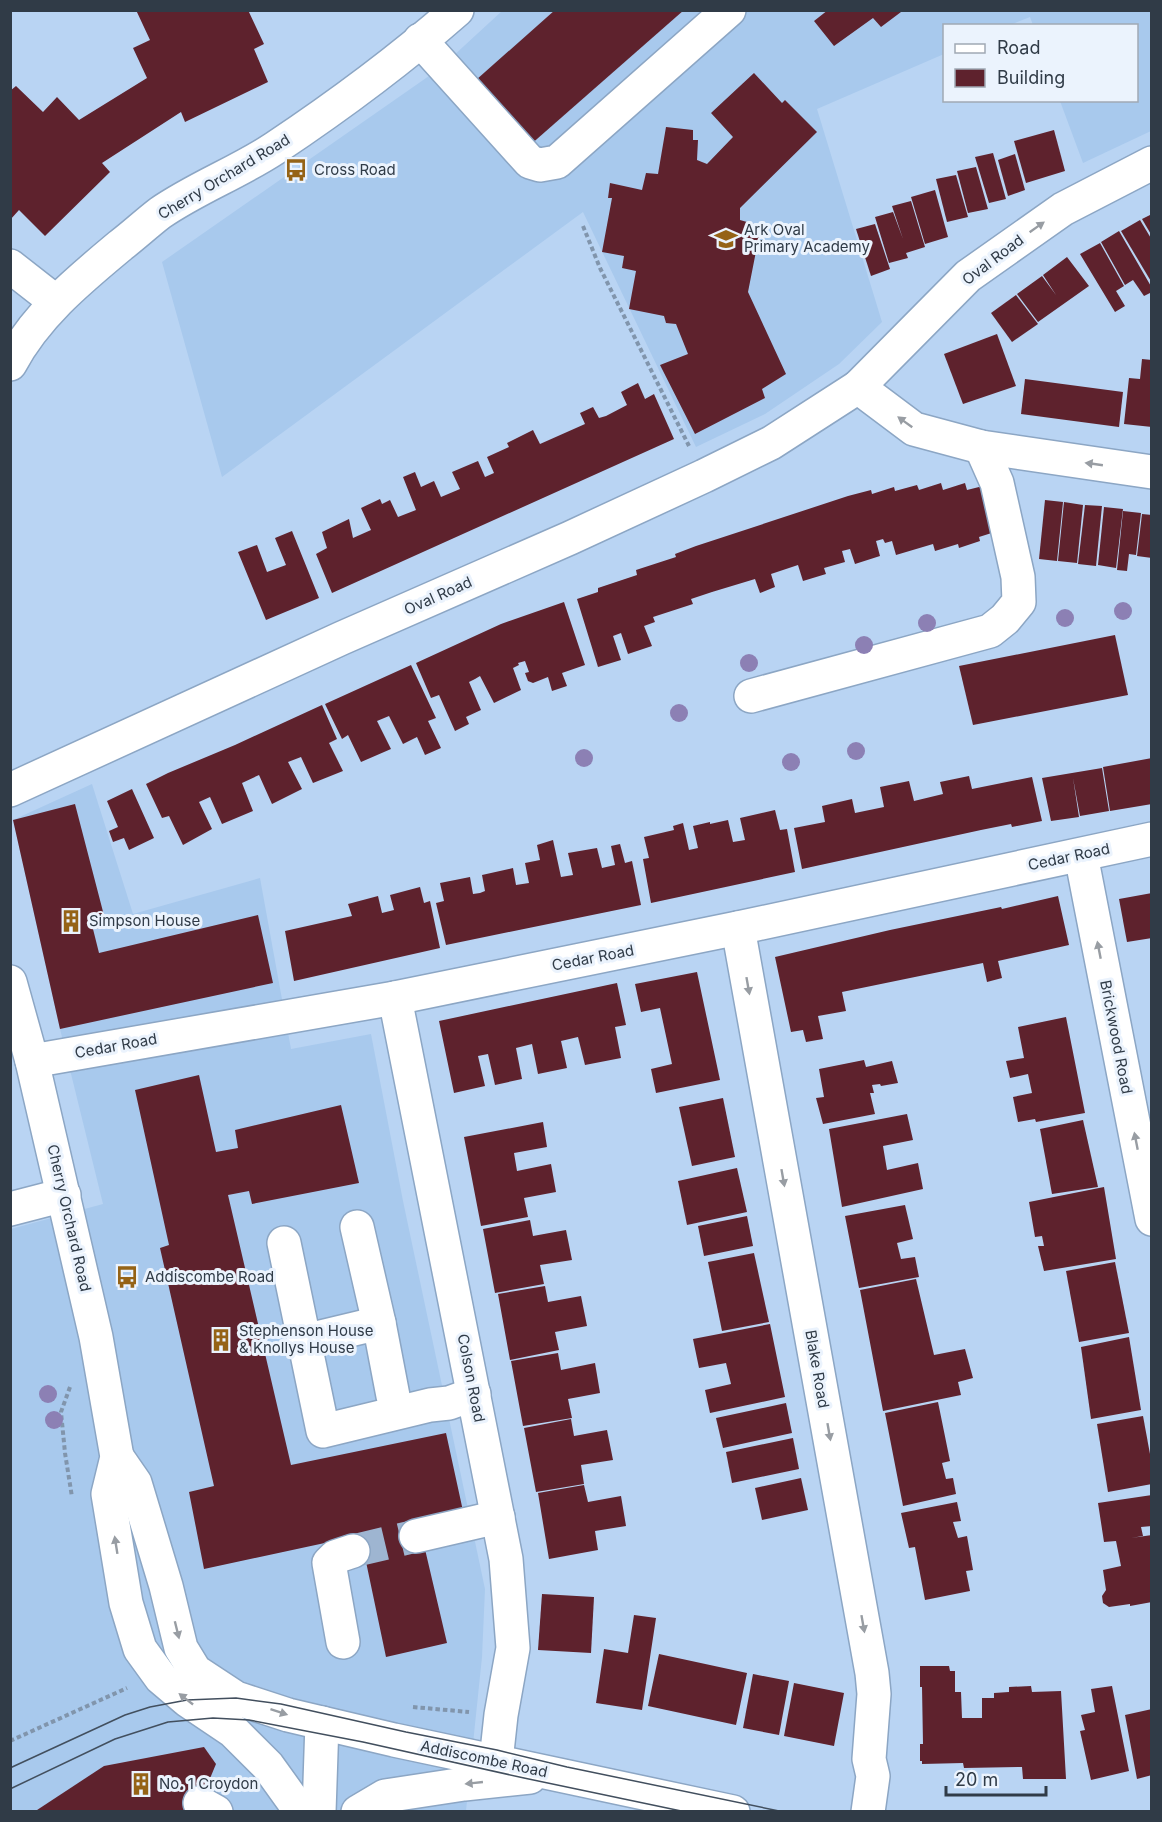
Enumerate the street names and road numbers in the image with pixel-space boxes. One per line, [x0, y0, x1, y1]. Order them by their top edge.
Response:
street label: Cherry Orchard Road [154, 130, 293, 224]
street label: Oval Road [958, 230, 1027, 289]
street label: Oval Road [401, 572, 475, 619]
street label: Cedar Road [1026, 839, 1112, 874]
street label: Cedar Road [550, 940, 636, 975]
street label: Brickwood Road [1096, 978, 1137, 1096]
street label: Cedar Road [73, 1029, 159, 1062]
street label: Cherry Orchard Road [43, 1142, 96, 1293]
street label: Blake Road [801, 1328, 834, 1409]
street label: Colson Road [454, 1332, 489, 1424]
street label: Addiscombe Road [419, 1736, 549, 1781]

